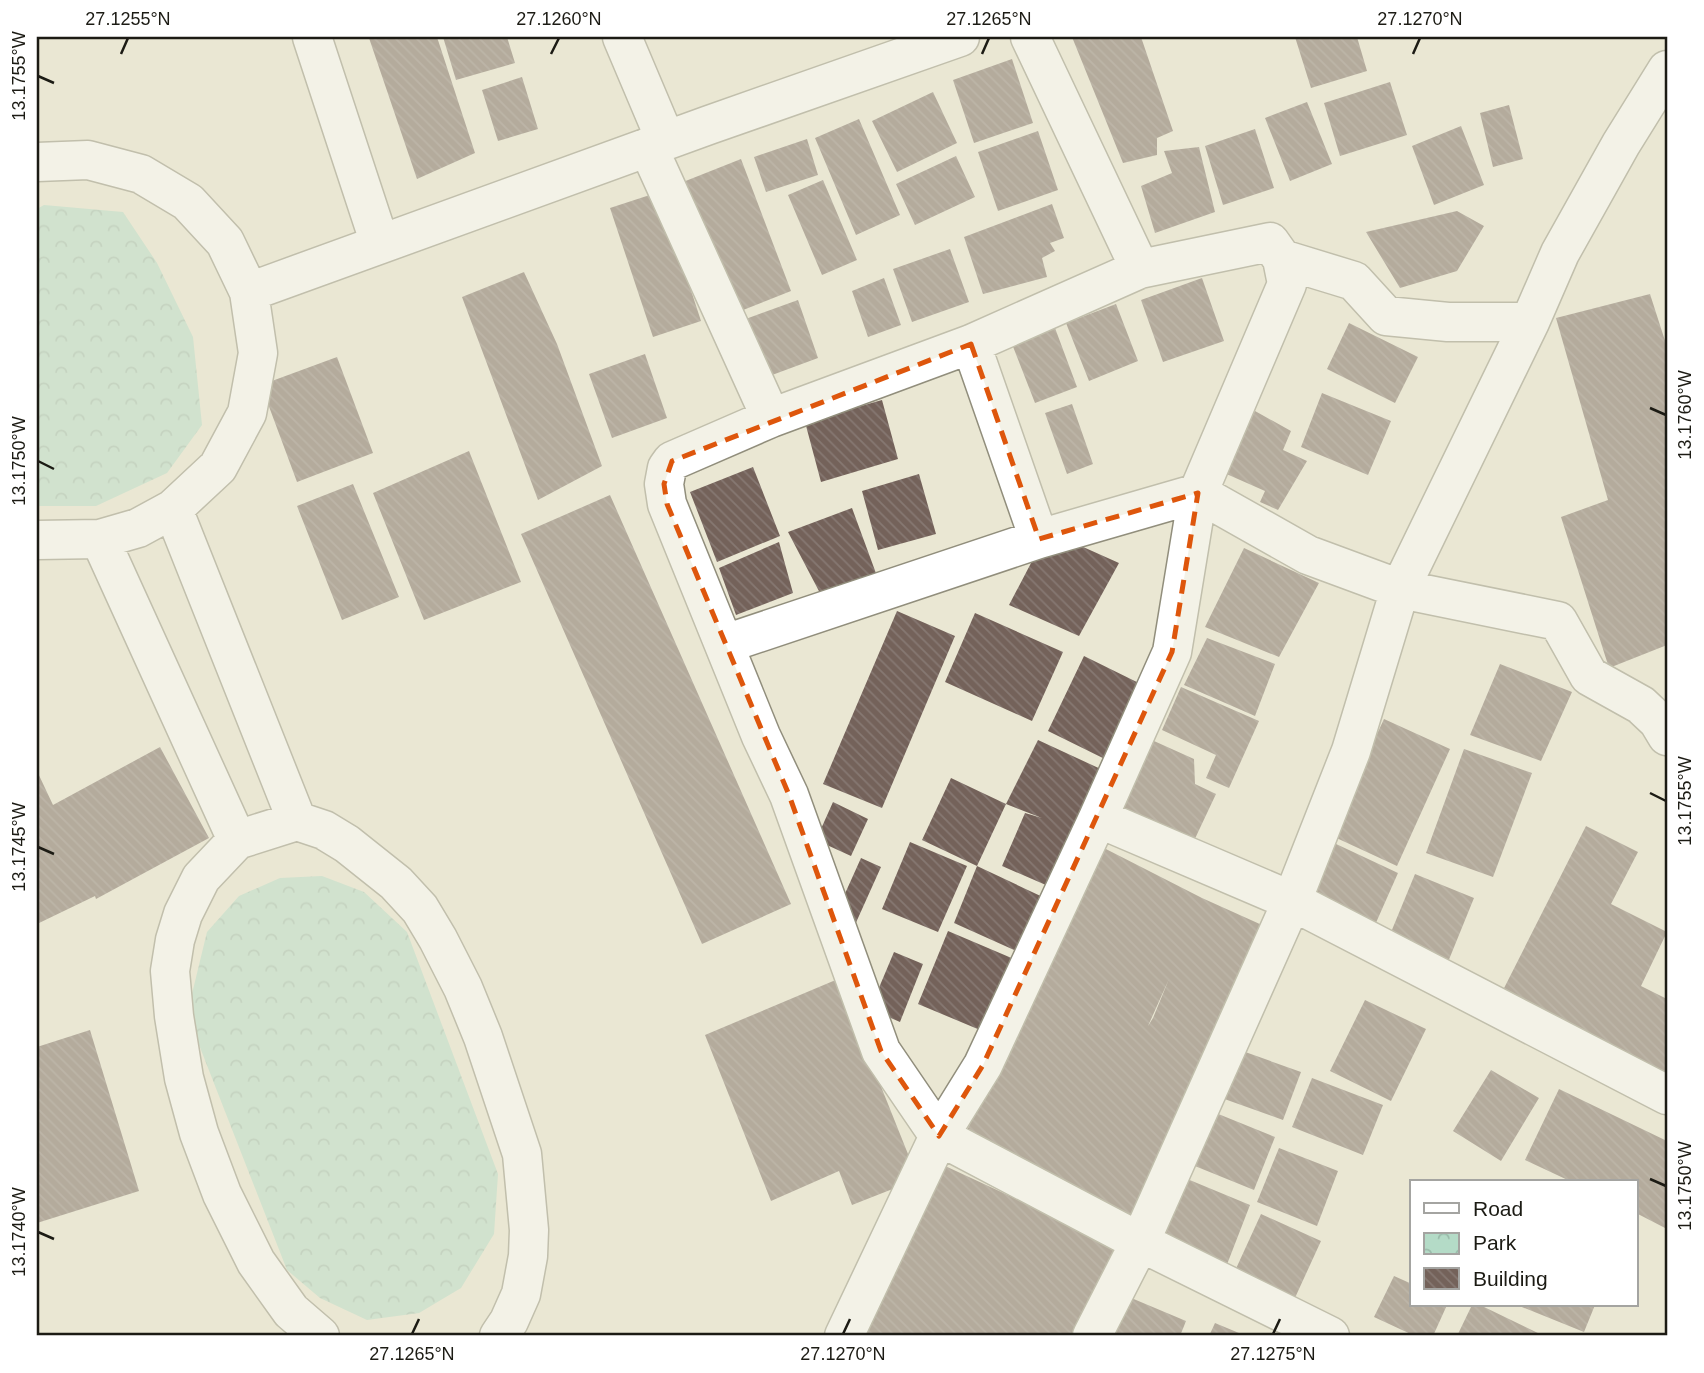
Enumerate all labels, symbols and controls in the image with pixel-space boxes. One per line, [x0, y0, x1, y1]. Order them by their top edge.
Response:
text: 27.1255°N [85, 9, 171, 29]
text: 27.1260°N [516, 9, 602, 29]
text: 27.1265°N [946, 9, 1032, 29]
text: 27.1270°N [1377, 9, 1463, 29]
text: 13.1755°W [9, 31, 29, 121]
text: 13.1760°W [1675, 370, 1695, 460]
text: 13.1750°W [9, 416, 29, 506]
text: 13.1755°W [1675, 756, 1695, 846]
text: 13.1745°W [9, 802, 29, 892]
text: 13.1750°W [1675, 1141, 1695, 1231]
legend [1410, 1180, 1638, 1306]
text: 13.1740°W [9, 1187, 29, 1277]
text: Road [1473, 1197, 1523, 1220]
text: Park [1473, 1231, 1517, 1254]
text: Building [1473, 1267, 1548, 1290]
text: 27.1265°N [369, 1344, 455, 1364]
text: 27.1270°N [800, 1344, 886, 1364]
text: 27.1275°N [1230, 1344, 1316, 1364]

